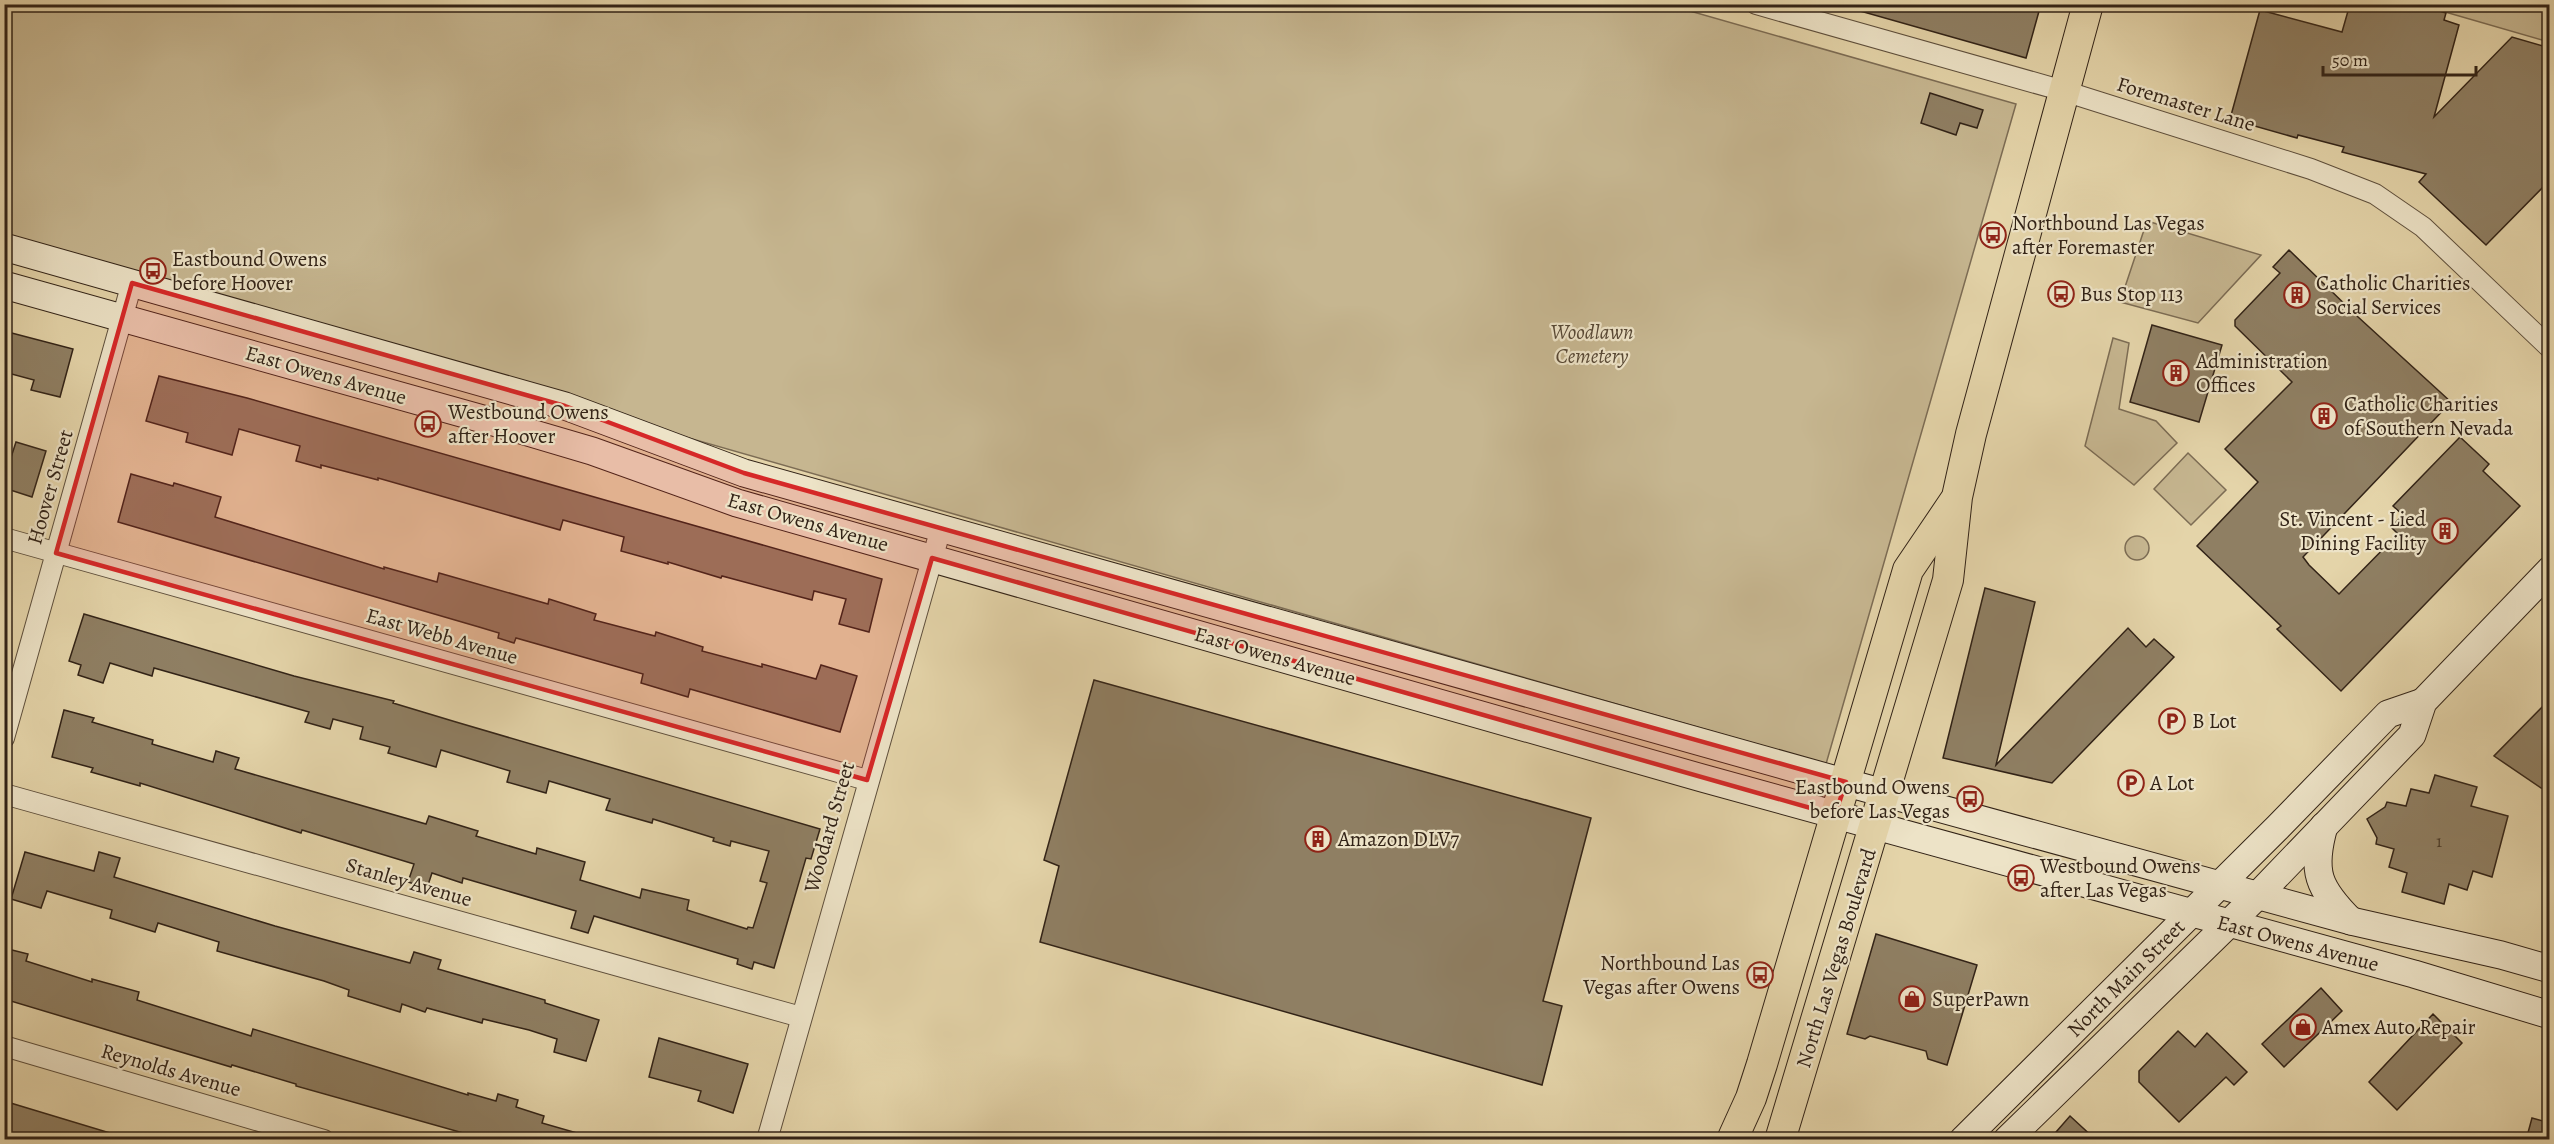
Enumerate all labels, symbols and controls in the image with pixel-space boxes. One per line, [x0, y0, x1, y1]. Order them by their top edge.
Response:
scale bar [2323, 39, 2476, 77]
text: 50 m [2332, 48, 2368, 72]
street label: Foremaster Lane [2113, 70, 2259, 138]
place label: Northbound Las Vegas after Foremaster [2012, 209, 2205, 261]
bus stop icon: Northbound Las Vegas after Foremaster [1978, 220, 2008, 250]
place label: Eastbound Owens before Hoover [172, 245, 327, 297]
bus stop icon: Eastbound Owens before Hoover [138, 256, 168, 286]
place label: Catholic Charities Social Services [2316, 269, 2470, 321]
bus stop icon: Bus Stop 113 [2046, 279, 2076, 309]
place label: Bus Stop 113 [2080, 280, 2183, 308]
building icon: Catholic Charities Social Services [2282, 280, 2312, 310]
park label: Woodlawn Cemetery [1551, 318, 1633, 370]
street label: East Owens Avenue [242, 339, 410, 411]
place label: Administration Offices [2195, 347, 2328, 399]
building icon: Administration Offices [2161, 358, 2191, 388]
place label: Catholic Charities of Southern Nevada [2344, 390, 2513, 442]
place label: Westbound Owens after Hoover [447, 398, 609, 450]
building icon: Catholic Charities of Southern Nevada [2309, 401, 2339, 431]
bus stop icon: Westbound Owens after Hoover [413, 409, 443, 439]
street label: Hoover Street [20, 426, 80, 548]
street label: East Owens Avenue [724, 486, 892, 558]
place label: St. Vincent - Lied Dining Facility [2279, 505, 2427, 557]
building icon: St. Vincent - Lied Dining Facility [2430, 516, 2460, 546]
street label: East Webb Avenue [363, 601, 521, 671]
street label: East Owens Avenue [1191, 620, 1359, 692]
parking icon: B Lot [2157, 706, 2187, 736]
place label: B Lot [2192, 707, 2237, 735]
street label: Woodard Street [797, 758, 861, 897]
parking icon: A Lot [2116, 768, 2146, 798]
place label: A Lot [2149, 769, 2195, 797]
place label: Eastbound Owens before Las Vegas [1795, 773, 1950, 825]
bus stop icon: Eastbound Owens before Las Vegas [1955, 784, 1985, 814]
building icon: Amazon DLV7 [1303, 824, 1333, 854]
place label: Amazon DLV7 [1337, 825, 1459, 853]
house number: 1 [2436, 829, 2442, 853]
street label: North Las Vegas Boulevard [1789, 844, 1883, 1071]
street label: Stanley Avenue [343, 851, 475, 913]
place label: Westbound Owens after Las Vegas [2039, 852, 2201, 904]
bus stop icon: Westbound Owens after Las Vegas [2006, 863, 2036, 893]
street label: East Owens Avenue [2214, 908, 2382, 978]
street label: North Main Street [2061, 913, 2191, 1043]
place label: Northbound Las Vegas after Owens [1582, 949, 1740, 1001]
bus stop icon: Northbound Las Vegas after Owens [1745, 960, 1775, 990]
shop icon: SuperPawn [1897, 984, 1927, 1014]
place label: SuperPawn [1932, 985, 2029, 1013]
shop icon: Amex Auto Repair [2288, 1012, 2318, 1042]
place label: Amex Auto Repair [2321, 1013, 2476, 1041]
street label: Reynolds Avenue [98, 1037, 244, 1103]

